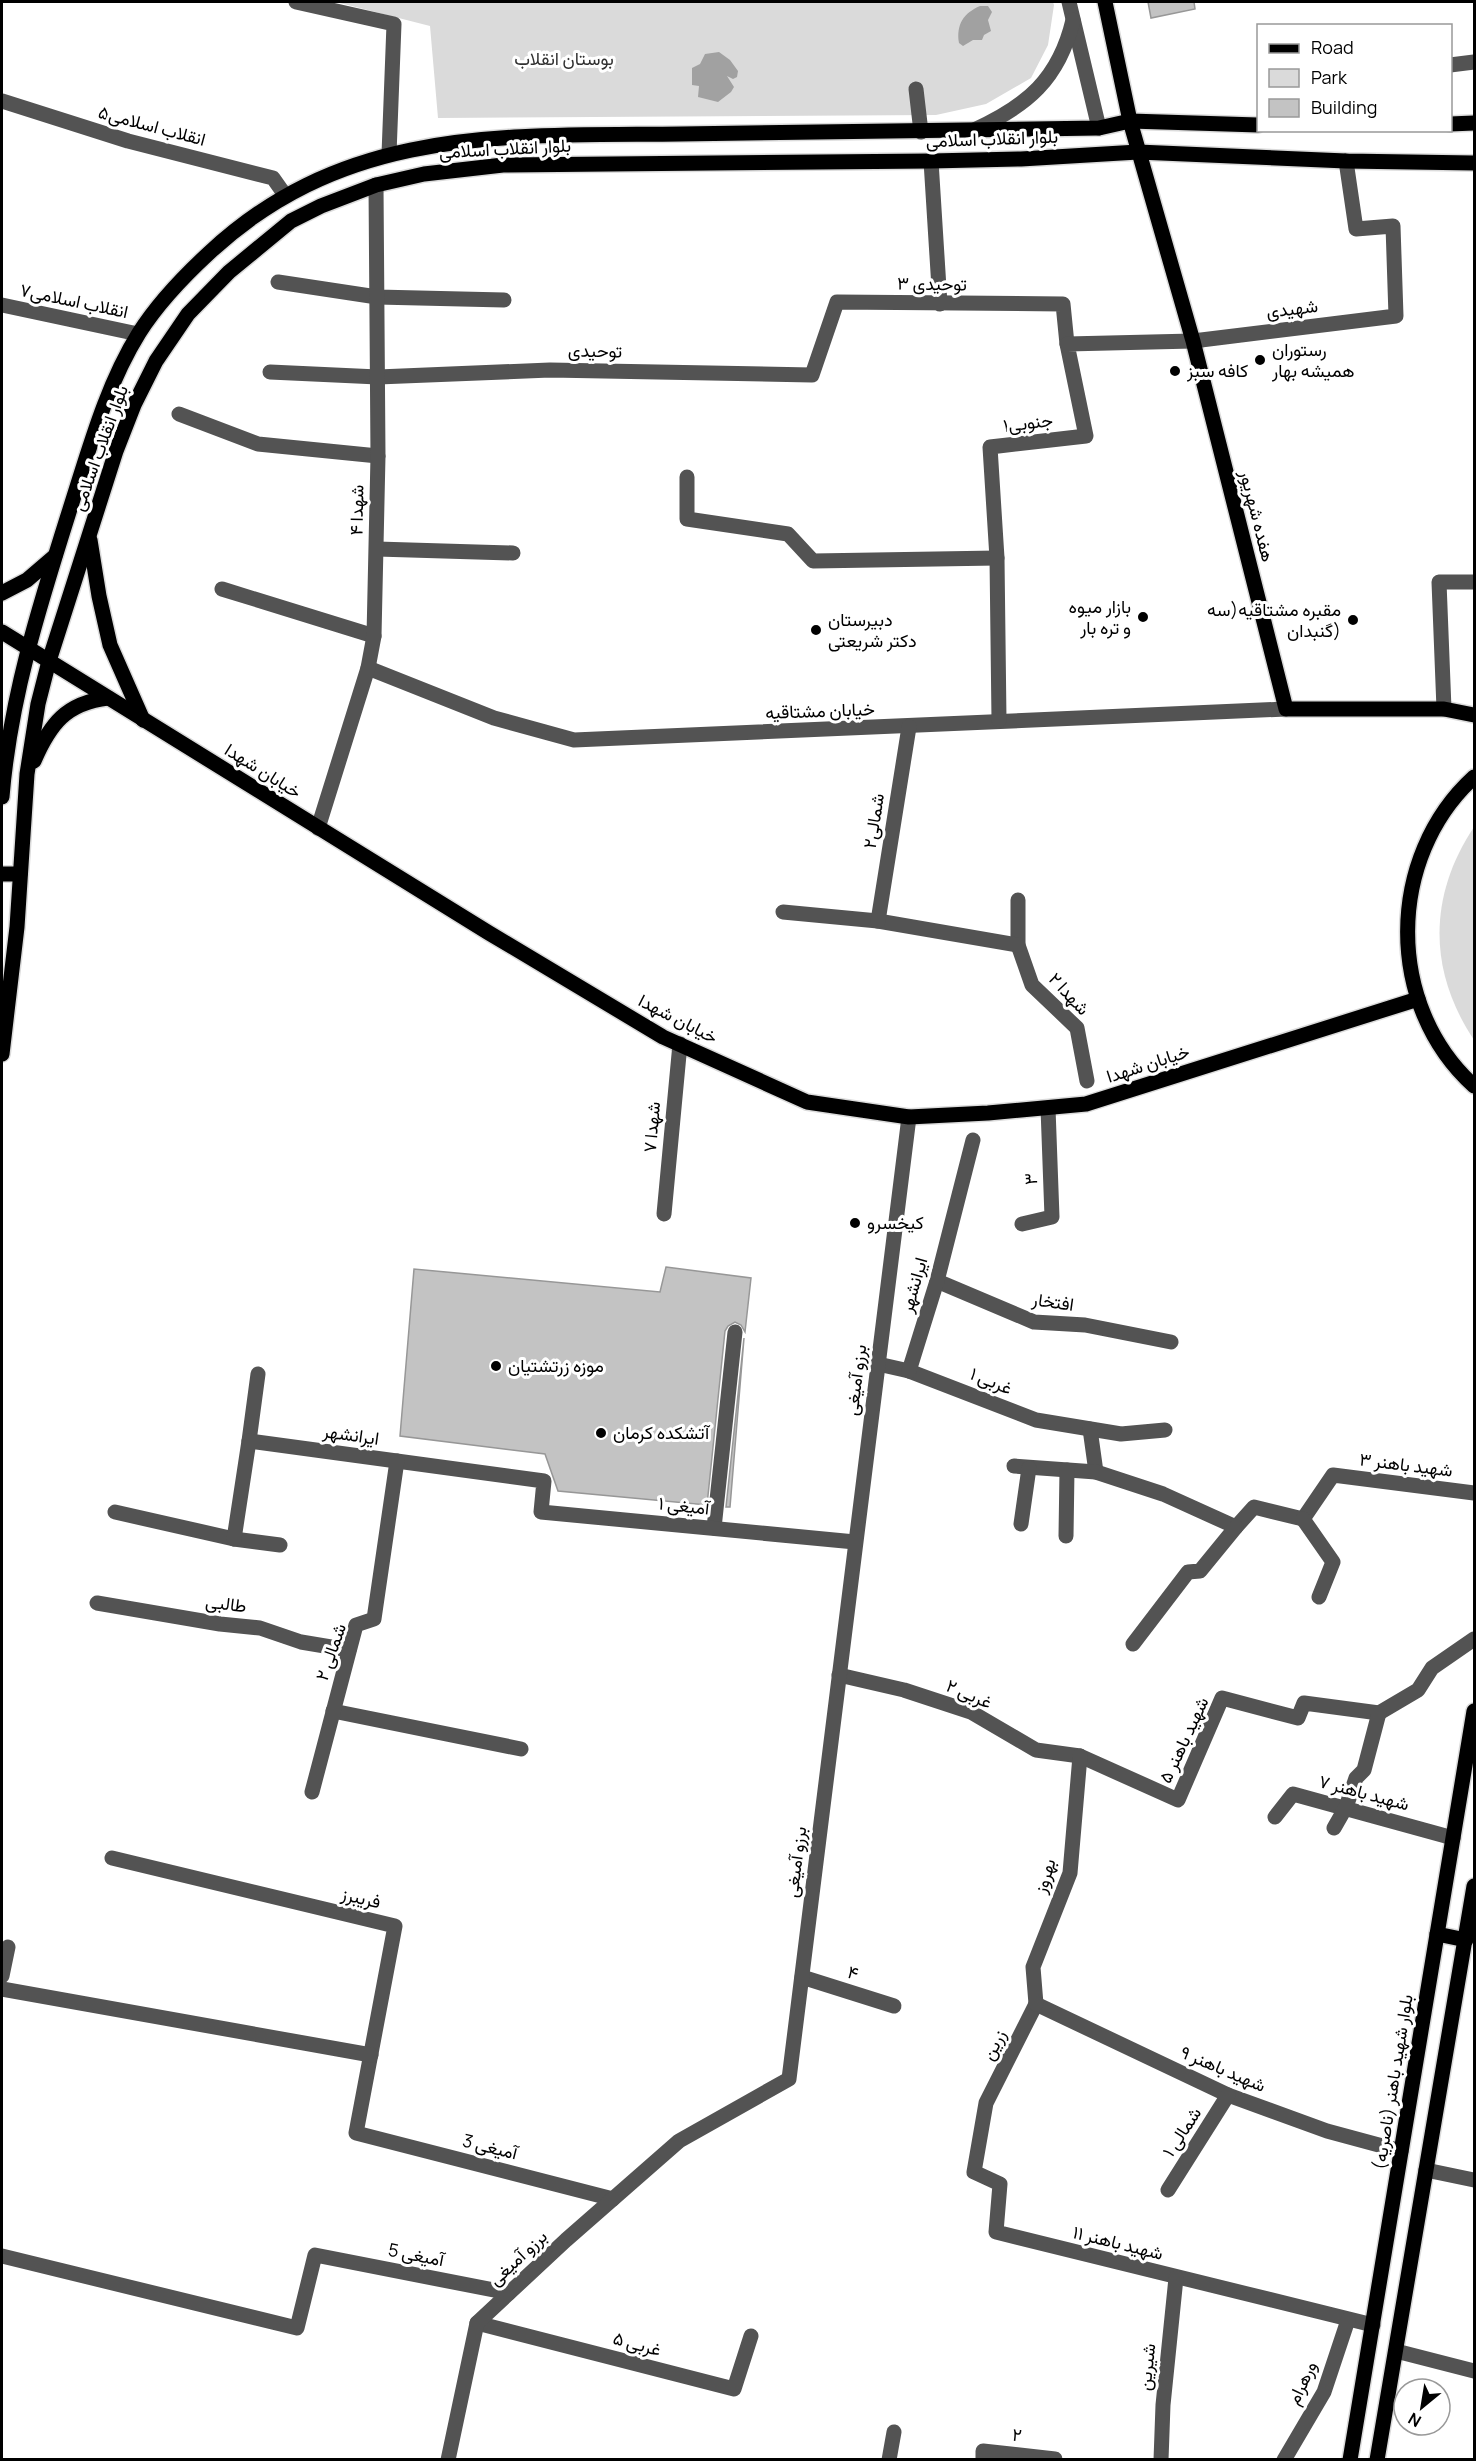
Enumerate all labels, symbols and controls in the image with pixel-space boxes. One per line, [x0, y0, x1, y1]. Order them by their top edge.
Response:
legend [1257, 24, 1452, 132]
text: Road [1311, 35, 1354, 59]
park label: بوستان انقلاب [514, 46, 614, 70]
text: Park [1311, 65, 1348, 89]
text: Building [1311, 95, 1377, 119]
street label: انقلاب اسلامی۵ [96, 99, 208, 151]
street label: بلوار انقلاب اسلامی [925, 124, 1058, 152]
street label: بلوار انقلاب اسلامی [438, 133, 572, 163]
street label: توحیدی ۳ [897, 270, 967, 296]
street label: انقلاب اسلامی۷ [18, 277, 130, 323]
street label: شهیدی [1265, 293, 1319, 323]
place label: رستوران همیشه بهار [1271, 337, 1355, 382]
street label: توحیدی [568, 338, 622, 362]
marker: رستوران همیشه بهار [1253, 353, 1267, 367]
place label: کافه سبز [1186, 358, 1248, 382]
marker: کافه سبز [1168, 364, 1182, 378]
street label: بلوار انقلاب اسلامی [65, 381, 133, 514]
street label: جنوبی۱ [1002, 407, 1054, 437]
street label: هفده شهریور [1235, 466, 1281, 564]
street label: شهدا ۴ [344, 484, 368, 536]
place label: بازار میوه و تره بار [1069, 594, 1131, 639]
place label: مقبره مشتاقیه(سه گنبدان) [1207, 597, 1341, 642]
place label: دبیرستان دکتر شریعتی [828, 607, 917, 652]
marker: بازار میوه و تره بار [1136, 610, 1150, 624]
marker: مقبره مشتاقیه(سه گنبدان) [1346, 613, 1360, 627]
marker: دبیرستان دکتر شریعتی [809, 623, 823, 637]
street label: خیابان مشتاقیه [765, 696, 875, 724]
street label: خیابان شهدا [221, 737, 306, 803]
street label: شمالی۲ [857, 792, 889, 850]
street label: شهدا ۲ [1044, 967, 1096, 1020]
street label: خیابان شهدا [635, 988, 722, 1048]
street label: خیابان شهدا [1103, 1038, 1192, 1088]
street label: شهدا ۷ [637, 1100, 665, 1153]
street label: ۳ [1018, 1173, 1042, 1185]
place label: کیخسرو [867, 1210, 924, 1234]
marker: کیخسرو [848, 1216, 862, 1230]
street label: ایرانشهر [893, 1254, 932, 1316]
street label: افتخار [1030, 1286, 1076, 1316]
street label: برزو آمیغی [839, 1343, 871, 1417]
place label: موزه زرتشتیان [508, 1353, 604, 1377]
marker: موزه زرتشتیان [489, 1359, 503, 1373]
street label: ۱ غربی [967, 1361, 1016, 1399]
street label: ایرانشهر [320, 1418, 381, 1450]
place label: آتشکده کرمان [613, 1420, 711, 1444]
marker: آتشکده کرمان [594, 1426, 608, 1440]
street label: شهید باهنر ۳ [1358, 1446, 1454, 1482]
street label: آمیغی ۱ [657, 1490, 713, 1520]
street label: طالبی [204, 1589, 248, 1617]
street label: ۲ شمالی [309, 1620, 351, 1684]
street label: ۲ غربی [943, 1673, 996, 1713]
street label: شهید باهنر ۵ [1153, 1693, 1214, 1787]
street label: شهید باهنر ۷ [1316, 1768, 1412, 1816]
street label: برزو آمیغی [779, 1825, 811, 1899]
street label: بهروز [1027, 1855, 1061, 1897]
street label: فریبرز [338, 1881, 383, 1913]
street label: ۴ [845, 1959, 862, 1985]
street label: بلوار شهید باهنر (ناصریه) [1366, 1993, 1418, 2171]
street label: زرین [975, 2025, 1011, 2064]
street label: شهید باهنر ۹ [1177, 2039, 1270, 2097]
street label: ۱ شمالی [1156, 2102, 1206, 2161]
street label: آمیغی 3 [460, 2128, 522, 2165]
street label: شهید باهنر ۱۱ [1071, 2219, 1166, 2265]
street label: برزو آمیغی [483, 2224, 552, 2291]
street label: آمیغی 5 [386, 2237, 448, 2272]
street label: ۵ غربی [611, 2325, 664, 2361]
street label: شیرین [1132, 2342, 1160, 2392]
street label: ورهرام [1281, 2357, 1323, 2409]
north arrow [1392, 2377, 1452, 2437]
text: N [1404, 2408, 1425, 2432]
street label: ۲ [1011, 2422, 1023, 2446]

